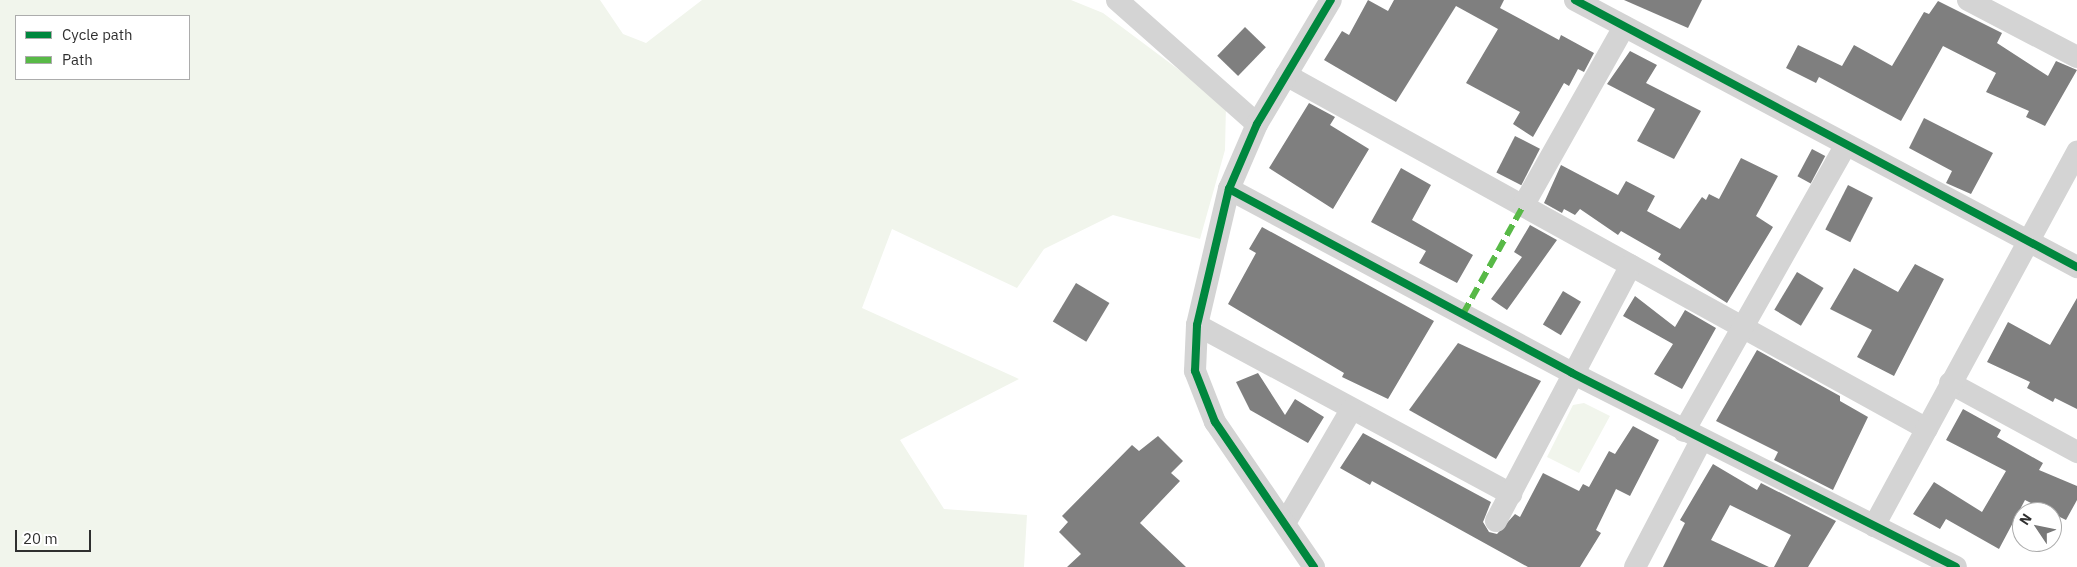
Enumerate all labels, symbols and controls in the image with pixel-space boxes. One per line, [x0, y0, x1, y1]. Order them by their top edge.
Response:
legend [15, 15, 190, 80]
text: Cycle path [62, 25, 133, 44]
text: Path [62, 50, 93, 69]
north arrow [2012, 502, 2062, 552]
text: N [2015, 510, 2036, 528]
scale bar [18, 520, 94, 552]
text: 20 m [23, 529, 58, 548]

